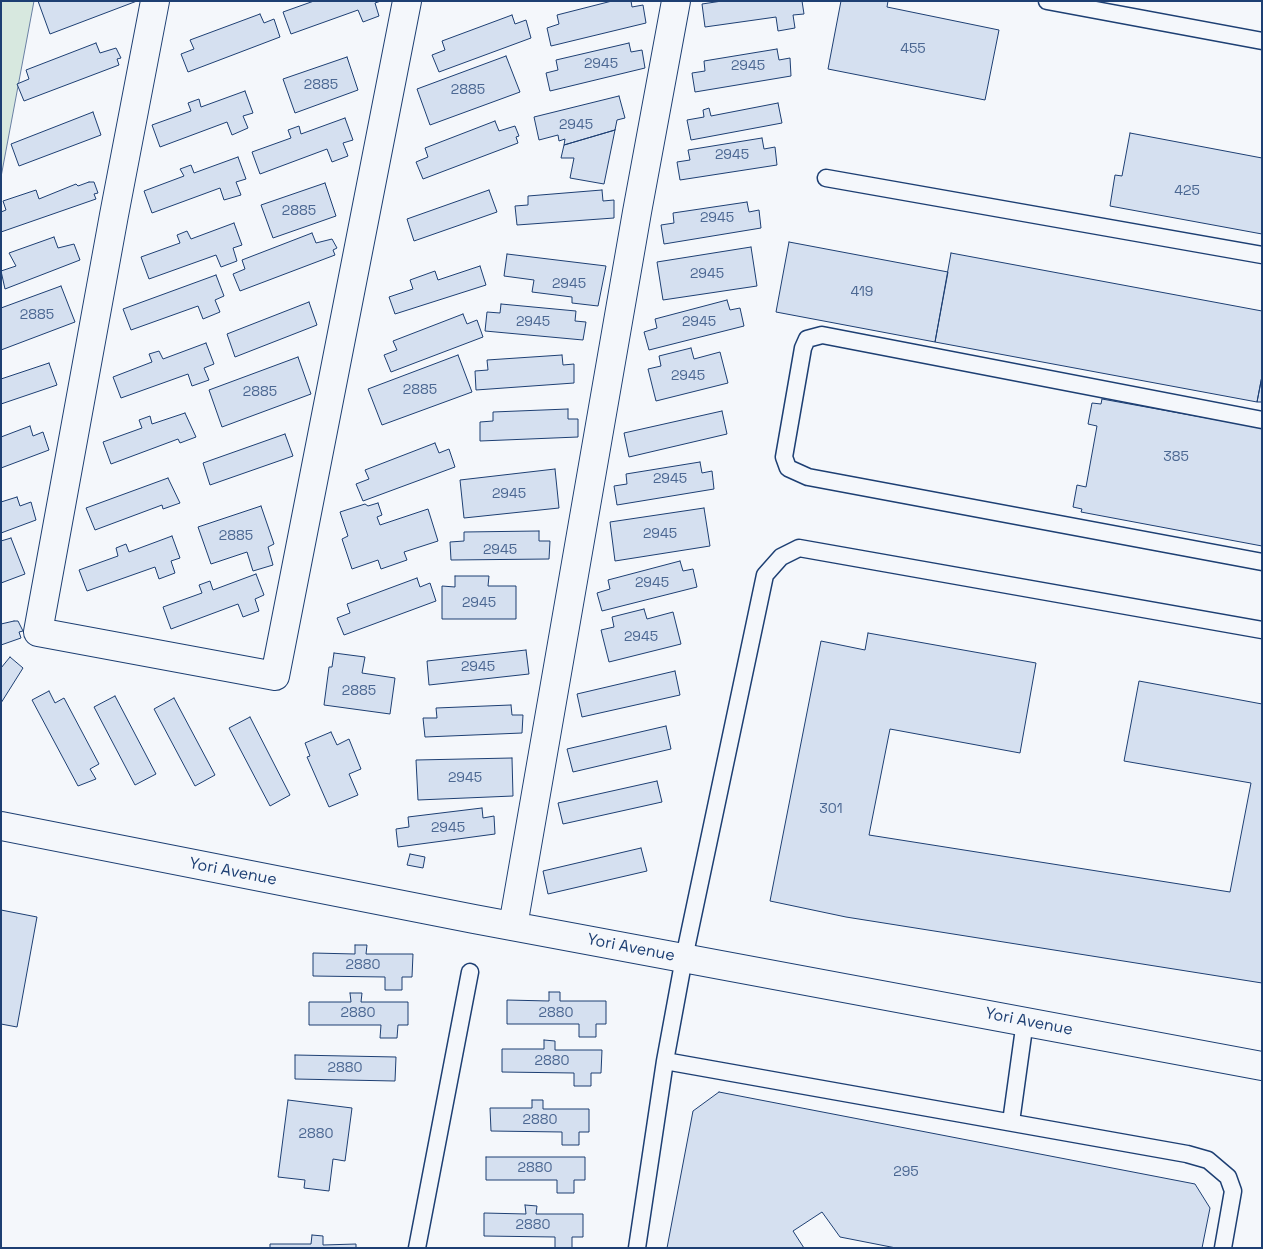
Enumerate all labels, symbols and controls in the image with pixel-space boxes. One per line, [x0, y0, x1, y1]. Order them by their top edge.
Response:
house number: 455 [900, 41, 926, 57]
house number: 2945 [584, 56, 618, 72]
house number: 2945 [731, 58, 765, 74]
house number: 2885 [304, 77, 338, 93]
house number: 2885 [451, 82, 485, 98]
house number: 2945 [559, 117, 593, 133]
house number: 2945 [715, 147, 749, 163]
house number: 425 [1174, 183, 1200, 199]
house number: 2885 [282, 203, 316, 219]
house number: 2945 [700, 210, 734, 226]
house number: 2945 [690, 266, 724, 282]
house number: 2945 [552, 276, 586, 292]
house number: 419 [851, 284, 873, 300]
house number: 2885 [20, 307, 54, 323]
house number: 2945 [516, 314, 550, 330]
house number: 2945 [682, 314, 716, 330]
house number: 2945 [671, 368, 705, 384]
house number: 2885 [403, 382, 437, 398]
house number: 2885 [243, 384, 277, 400]
house number: 385 [1163, 449, 1189, 465]
house number: 2945 [653, 471, 687, 487]
house number: 2945 [492, 486, 526, 502]
house number: 2945 [643, 526, 677, 542]
house number: 2885 [219, 528, 253, 544]
house number: 2945 [483, 542, 517, 558]
house number: 2945 [635, 575, 669, 591]
house number: 2945 [462, 595, 496, 611]
house number: 2945 [624, 629, 658, 645]
house number: 2945 [461, 659, 495, 675]
house number: 2885 [342, 683, 376, 699]
house number: 2945 [448, 770, 482, 786]
house number: 301 [819, 801, 843, 817]
house number: 2945 [431, 820, 465, 836]
street label: Yori Avenue [188, 854, 278, 890]
street label: Yori Avenue [586, 930, 676, 966]
house number: 2880 [346, 957, 380, 973]
street label: Yori Avenue [984, 1004, 1074, 1040]
house number: 2880 [341, 1005, 375, 1021]
house number: 2880 [539, 1005, 573, 1021]
house number: 2880 [535, 1053, 569, 1069]
house number: 2880 [328, 1060, 362, 1076]
house number: 2880 [523, 1112, 557, 1128]
house number: 2880 [299, 1126, 333, 1142]
house number: 2880 [518, 1160, 552, 1176]
house number: 295 [893, 1164, 919, 1180]
house number: 2880 [516, 1217, 550, 1233]

